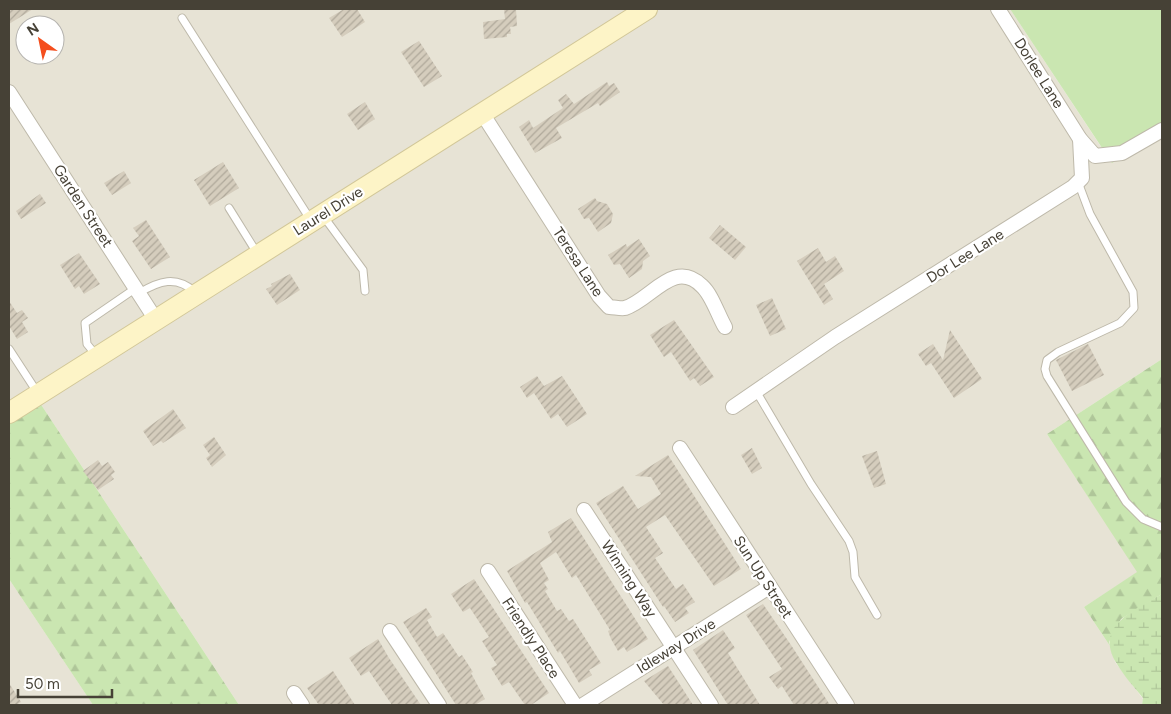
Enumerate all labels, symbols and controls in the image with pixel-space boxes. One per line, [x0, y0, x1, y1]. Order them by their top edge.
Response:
north arrow [15, 15, 65, 65]
text: N [24, 19, 42, 40]
street label: Dorlee Lane [1010, 35, 1068, 111]
street label: Garden Street [50, 161, 117, 251]
street label: Laurel Drive [290, 182, 366, 240]
street label: Teresa Lane [549, 224, 607, 300]
street label: Dor Lee Lane [923, 225, 1007, 287]
street label: Sun Up Street [730, 532, 797, 622]
street label: Winning Way [597, 537, 661, 621]
street label: Friendly Place [498, 594, 564, 682]
street label: Idleway Drive [633, 615, 719, 677]
scale bar [18, 666, 111, 698]
text: 50 m [25, 675, 60, 693]

